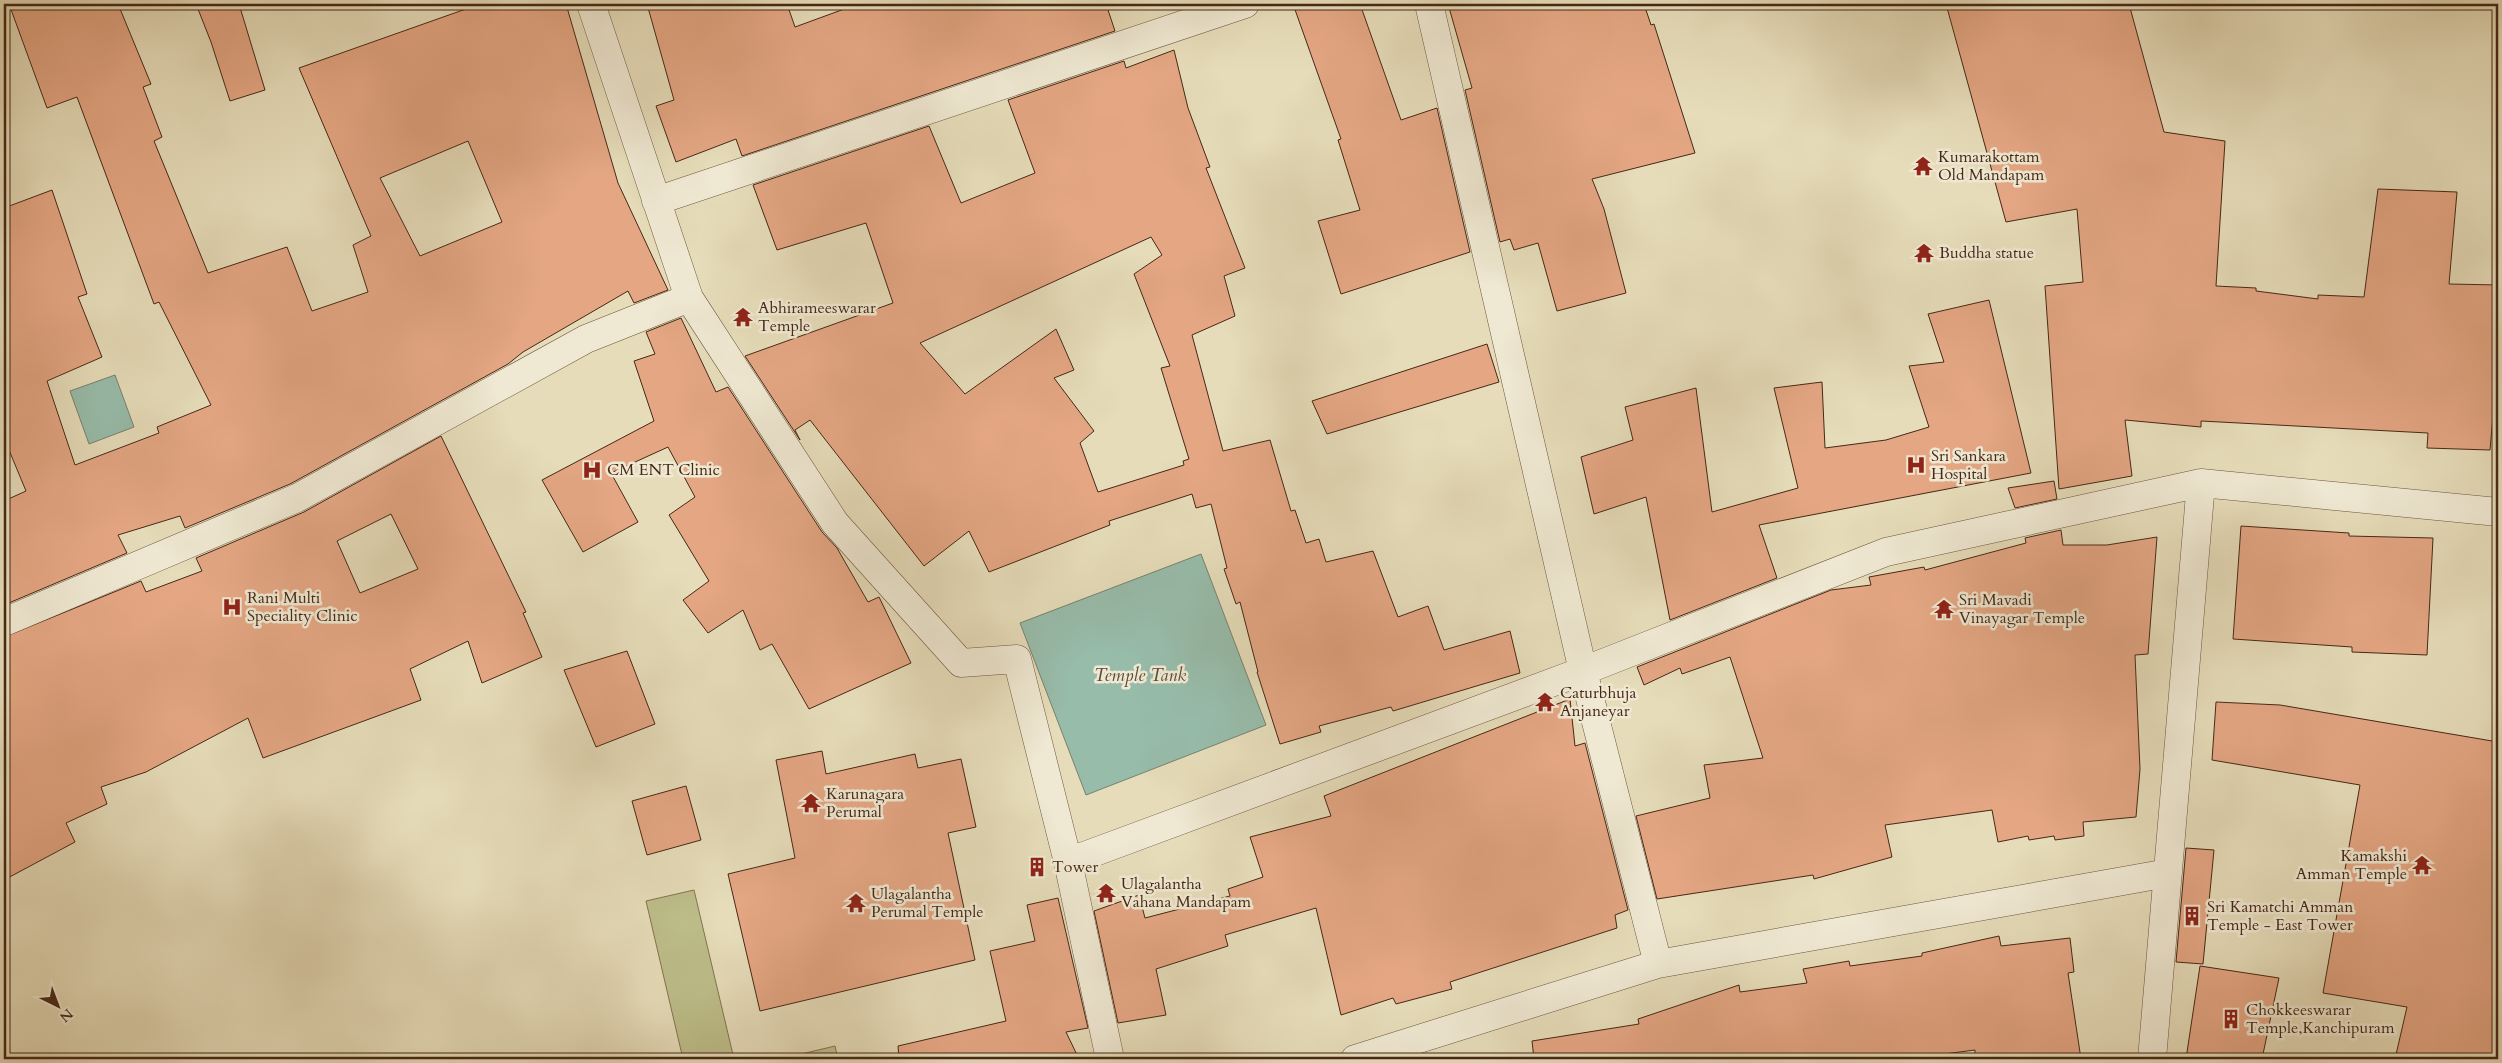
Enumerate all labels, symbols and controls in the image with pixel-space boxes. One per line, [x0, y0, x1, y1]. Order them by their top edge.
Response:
place label: Kumarakottam Old Mandapam [1938, 146, 2045, 186]
temple icon: Kumarakottam Old Mandapam [1912, 155, 1934, 177]
temple icon: Buddha statue [1913, 242, 1935, 264]
place label: Buddha statue [1939, 242, 2034, 264]
place label: Abhirameeswarar Temple [758, 297, 876, 337]
temple icon: Abhirameeswarar Temple [732, 306, 754, 328]
place label: Sri Sankara Hospital [1931, 445, 2006, 485]
hospital icon: Sri Sankara Hospital [1905, 454, 1927, 476]
hospital icon: CM ENT Clinic [581, 459, 603, 481]
place label: CM ENT Clinic [607, 459, 720, 481]
place label: Rani Multi Speciality Clinic [247, 587, 358, 627]
place label: Sri Mavadi Vinayagar Temple [1959, 589, 2085, 629]
hospital icon: Rani Multi Speciality Clinic [221, 596, 243, 618]
temple icon: Sri Mavadi Vinayagar Temple [1933, 598, 1955, 620]
water label: Temple Tank [1094, 663, 1186, 688]
place label: Caturbhuja Anjaneyar [1560, 682, 1636, 722]
temple icon: Caturbhuja Anjaneyar [1534, 691, 1556, 713]
place label: Karunagara Perumal [826, 783, 904, 823]
temple icon: Karunagara Perumal [800, 792, 822, 814]
place label: Kamakshi Amman Temple [2296, 845, 2407, 885]
temple icon: Kamakshi Amman Temple [2411, 854, 2433, 876]
building icon: Tower [1026, 856, 1048, 878]
place label: Tower [1052, 856, 1098, 878]
place label: Ulagalantha Vahana Mandapam [1121, 873, 1252, 913]
temple icon: Ulagalantha Vahana Mandapam [1095, 882, 1117, 904]
place label: Ulagalantha Perumal Temple [871, 883, 984, 923]
temple icon: Ulagalantha Perumal Temple [845, 892, 867, 914]
place label: Sri Kamatchi Amman Temple - East Tower [2207, 896, 2353, 936]
building icon: Sri Kamatchi Amman Temple - East Tower [2181, 905, 2203, 927]
north arrow [32, 980, 82, 1030]
place label: Chokkeeswarar Temple,Kanchipuram [2246, 999, 2395, 1039]
text: N [55, 1004, 77, 1026]
building icon: Chokkeeswarar Temple,Kanchipuram [2220, 1008, 2242, 1030]

